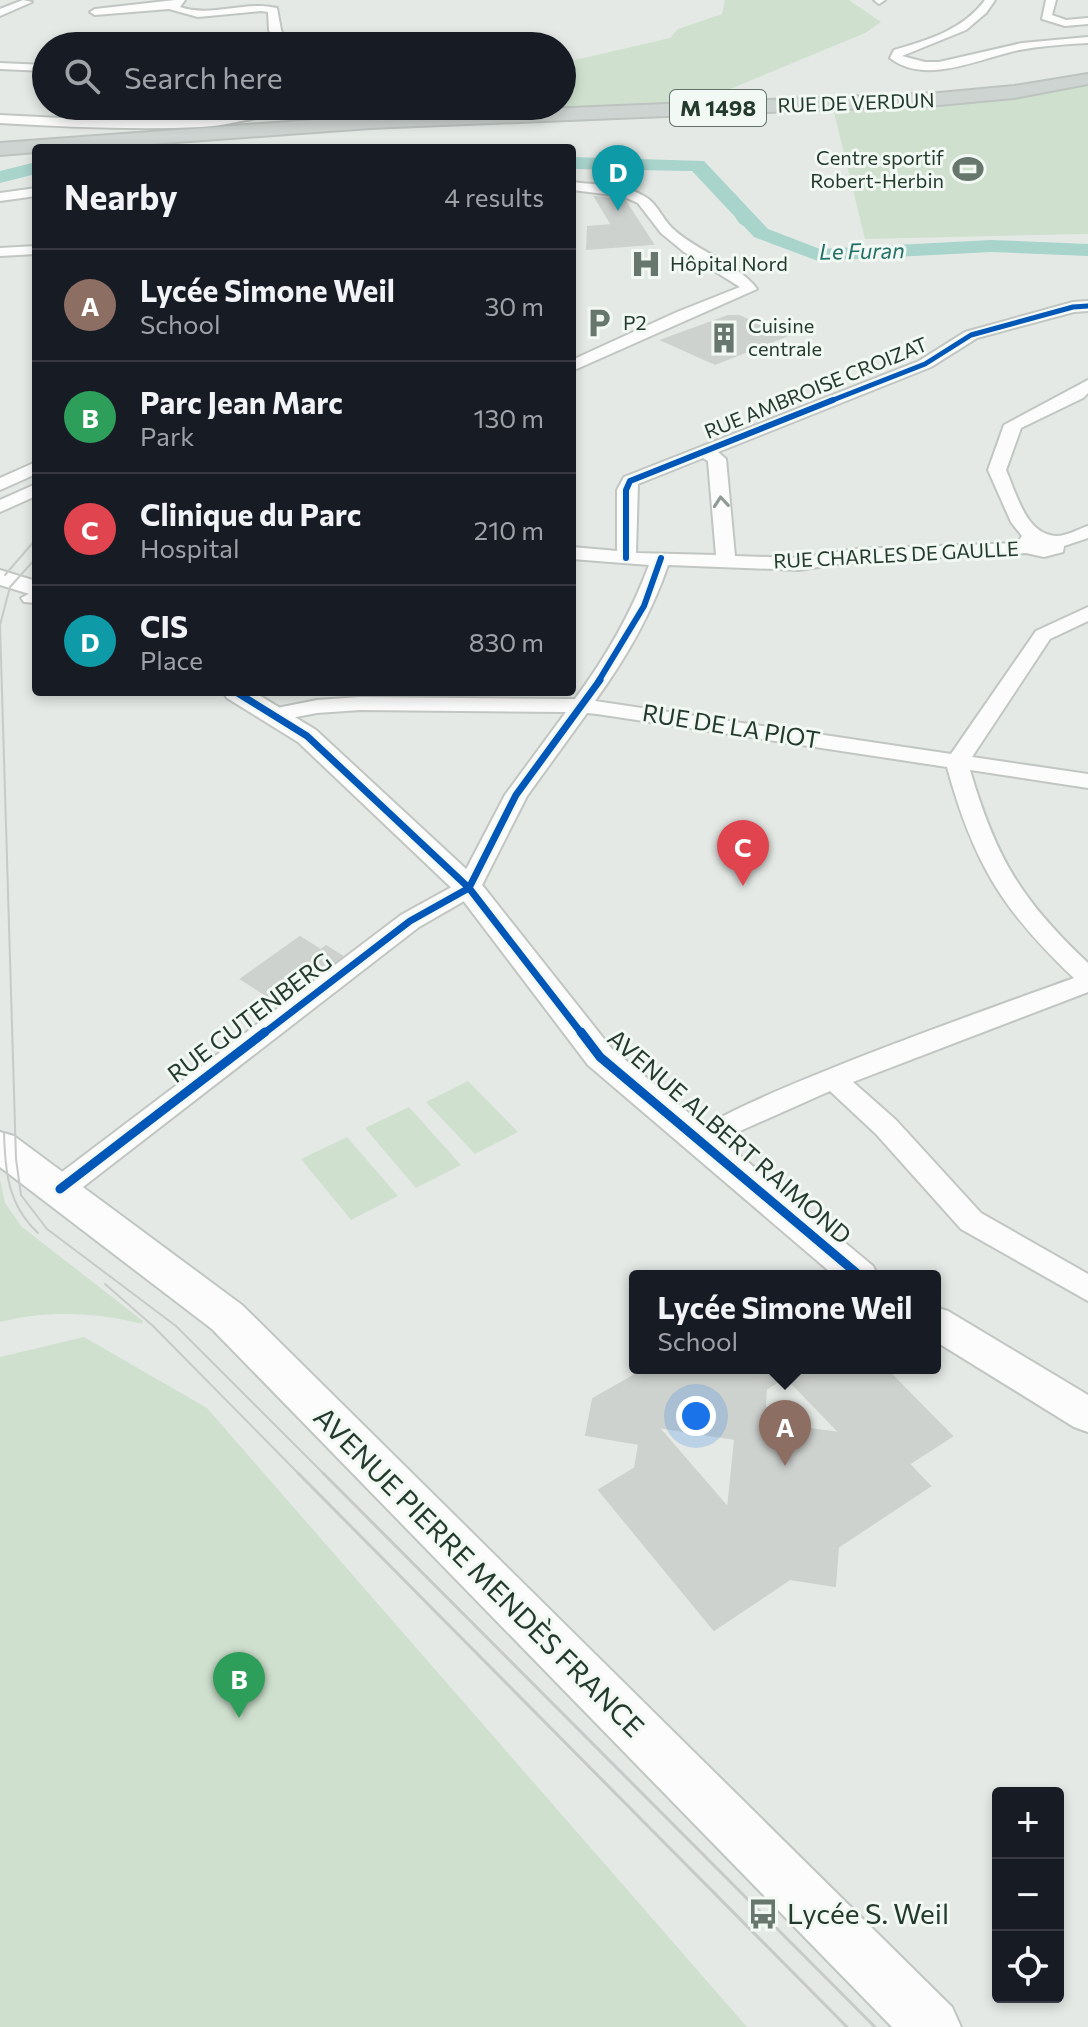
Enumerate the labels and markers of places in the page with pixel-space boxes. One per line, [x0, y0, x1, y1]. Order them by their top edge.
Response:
pin: D [592, 145, 644, 211]
place label: Centre sportif Robert-Herbin [810, 145, 944, 192]
sports icon: Centre sportif Robert-Herbin [951, 152, 985, 186]
hospital icon: Hôpital Nord [629, 247, 663, 281]
place label: Hôpital Nord [670, 251, 788, 275]
parking icon: P2 [582, 306, 616, 340]
place label: P2 [623, 310, 647, 334]
place label: Cuisine centrale [748, 313, 822, 360]
building icon: Cuisine centrale [707, 321, 741, 355]
pin: C [717, 820, 769, 886]
pin: A [759, 1400, 811, 1466]
pin: B [213, 1652, 265, 1718]
place label: Lycée S. Weil [787, 1896, 949, 1930]
bus stop icon: Lycée S. Weil [746, 1897, 780, 1931]

